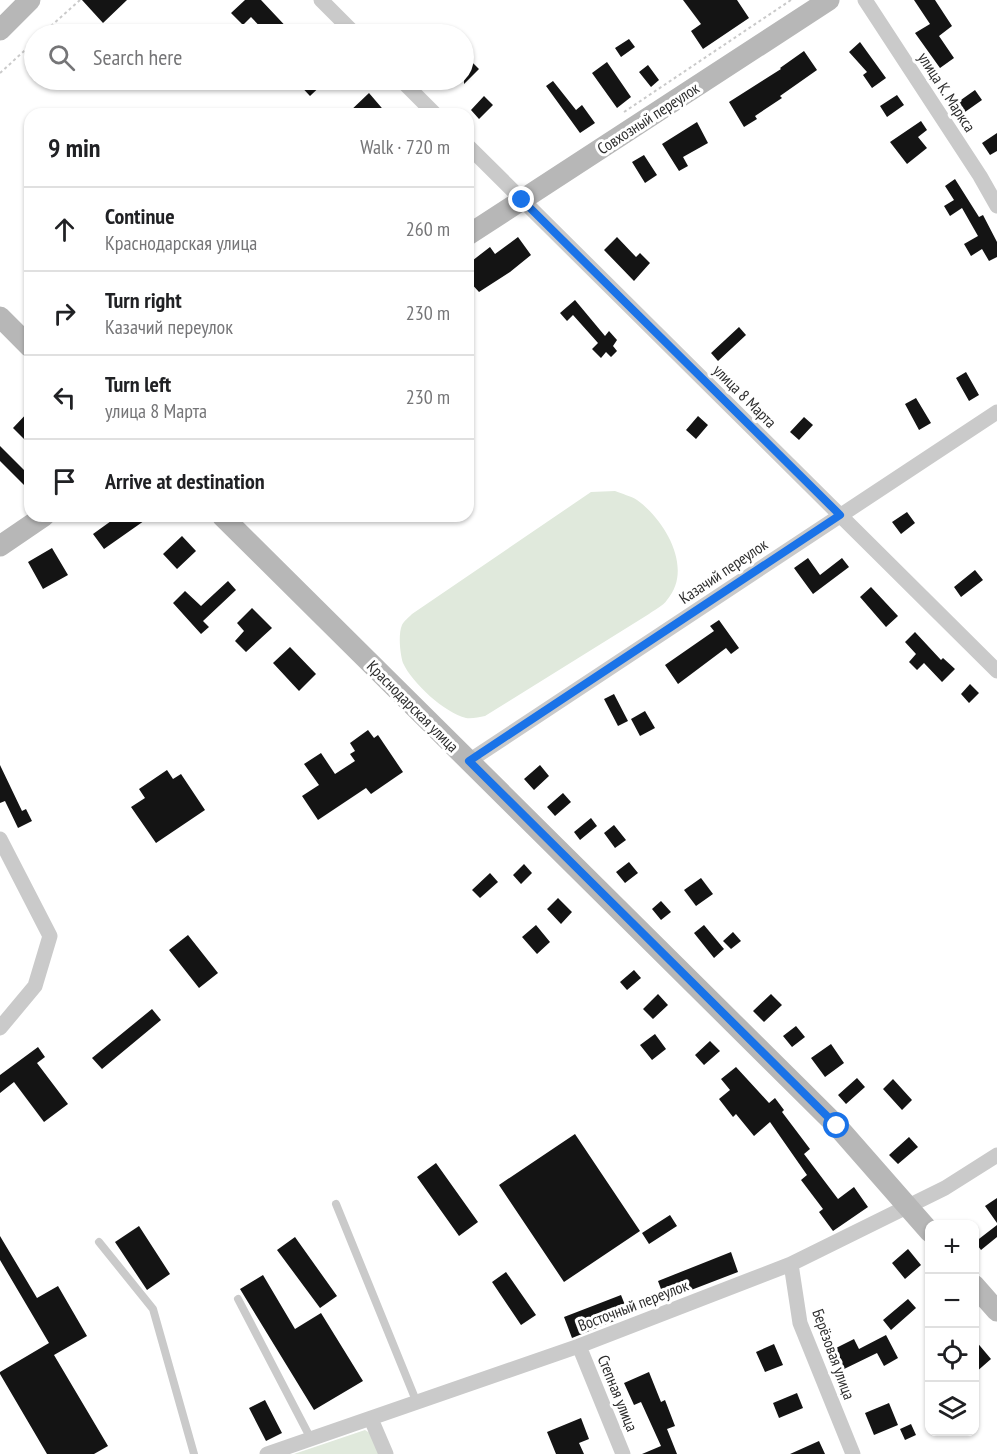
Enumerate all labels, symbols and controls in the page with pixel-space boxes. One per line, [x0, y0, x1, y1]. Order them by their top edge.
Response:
search box [24, 24, 474, 90]
icon: search [45, 41, 78, 74]
text: Search here [93, 43, 182, 71]
street label: улица К. Маркса [914, 48, 980, 136]
street label: Совхозный переулок [593, 77, 703, 158]
text: 9 min [48, 131, 101, 164]
text: Walk · 720 m [360, 134, 450, 160]
route end [508, 186, 534, 212]
text: Continue [105, 202, 175, 230]
icon: ahead [48, 213, 81, 246]
text: 260 m [406, 216, 450, 242]
text: Краснодарская улица [105, 230, 257, 256]
text: Turn right [105, 286, 182, 314]
icon: right [48, 297, 81, 330]
text: 230 m [406, 300, 450, 326]
text: Казачий переулок [105, 314, 233, 340]
street label: улица 8 Марта [709, 360, 781, 432]
text: Turn left [105, 370, 171, 398]
icon: left [48, 381, 81, 414]
text: 230 m [406, 384, 450, 410]
text: улица 8 Марта [105, 398, 207, 424]
icon: arrive [48, 465, 81, 498]
text: Arrive at destination [105, 467, 265, 495]
street label: Казачий переулок [675, 534, 772, 608]
street label: Краснодарская улица [363, 656, 463, 756]
route start [823, 1112, 849, 1138]
map controls [925, 1220, 979, 1436]
button: + [925, 1220, 979, 1274]
button: − [925, 1274, 979, 1328]
street label: Восточный переулок [575, 1275, 692, 1335]
street label: Берёзовая улица [808, 1306, 860, 1402]
button: locate [925, 1328, 979, 1382]
street label: Степная улица [594, 1352, 642, 1434]
button: layers [925, 1382, 979, 1436]

